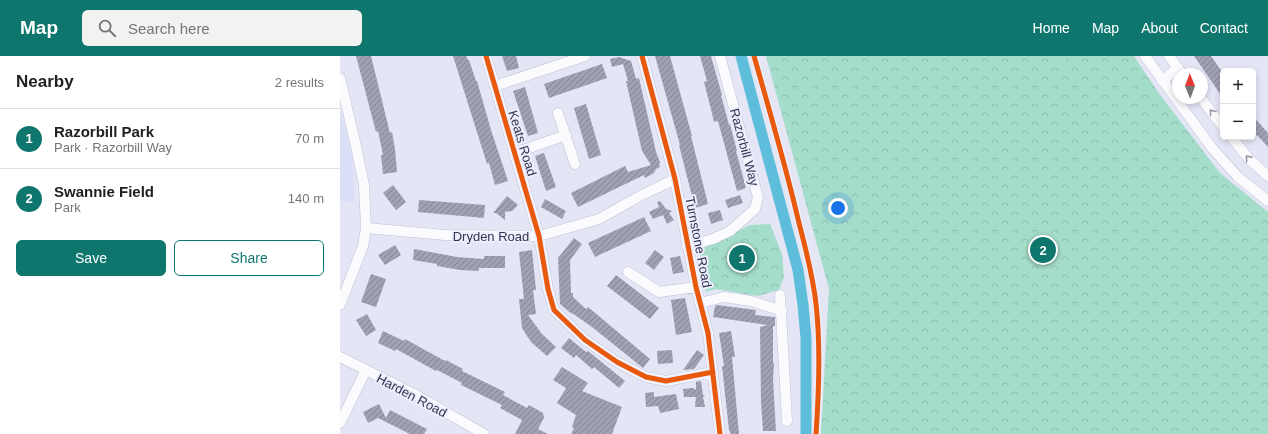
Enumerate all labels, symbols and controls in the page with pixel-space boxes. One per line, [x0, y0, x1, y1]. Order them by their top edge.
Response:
search box [82, 10, 362, 46]
text: Map [20, 17, 58, 38]
icon: search [96, 17, 118, 39]
text: Search here [128, 20, 210, 37]
text: Home [1033, 20, 1070, 36]
text: Map [1092, 20, 1119, 36]
text: About [1141, 20, 1178, 36]
text: Contact [1200, 20, 1248, 36]
north arrow [1172, 68, 1208, 104]
map controls [1220, 68, 1256, 140]
button: + [1220, 68, 1256, 104]
text: Nearby [16, 72, 74, 91]
text: 2 results [275, 75, 324, 90]
button: − [1220, 104, 1256, 140]
street label: Razorbill Way [727, 107, 762, 188]
street label: Keats Road [505, 108, 540, 178]
one-way arrow [1210, 110, 1217, 117]
text: Razorbill Park [54, 123, 154, 140]
text: 1 [25, 131, 33, 146]
text: 70 m [295, 131, 324, 146]
text: Park · Razorbill Way [54, 140, 172, 155]
one-way arrow [1246, 155, 1253, 162]
text: Swannie Field [54, 183, 154, 200]
text: 2 [25, 191, 33, 206]
text: 140 m [288, 191, 324, 206]
street label: Turnstone Road [682, 195, 715, 289]
your location [828, 198, 848, 218]
text: Park [54, 200, 81, 215]
street label: Dryden Road [453, 229, 529, 244]
pin: 2 [1030, 235, 1056, 265]
button: Save [16, 240, 166, 276]
button: Share [174, 240, 324, 276]
pin: 1 [729, 243, 755, 273]
street label: Harden Road [374, 371, 449, 420]

